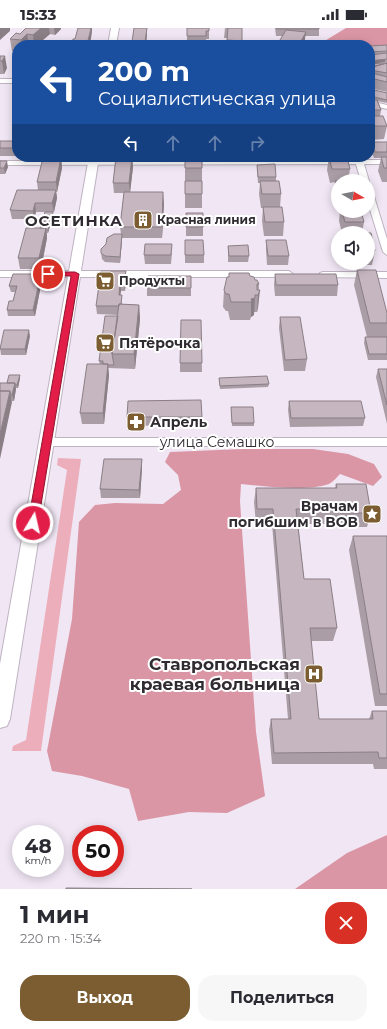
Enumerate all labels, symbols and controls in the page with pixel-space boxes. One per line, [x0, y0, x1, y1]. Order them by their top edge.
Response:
text: 15:33 [20, 5, 56, 24]
text: 200 m [98, 54, 190, 88]
icon: left [32, 56, 84, 108]
text: Социалистическая улица [98, 88, 336, 110]
icon: left [120, 132, 142, 154]
icon: ahead [162, 132, 184, 154]
icon: ahead [204, 132, 226, 154]
icon: right [246, 132, 268, 154]
north arrow [331, 174, 375, 218]
map controls [331, 174, 375, 270]
building icon: Красная линия [132, 209, 154, 231]
district label: ОСЕТИНКА [25, 211, 123, 230]
place label: Красная линия [157, 212, 256, 227]
button: sound [331, 226, 375, 270]
pin [31, 257, 65, 291]
icon: arrive [37, 263, 59, 285]
supermarket icon: Продукты [94, 270, 116, 292]
place label: Продукты [119, 273, 185, 288]
supermarket icon: Пятёрочка [94, 332, 116, 354]
place label: Пятёрочка [119, 334, 200, 352]
pharmacy icon: Апрель [125, 411, 147, 433]
place label: Апрель [150, 413, 208, 431]
street label: улица Семашко [159, 433, 274, 451]
place label: Врачам погибшим в ВОВ [228, 497, 358, 531]
position arrow [12, 502, 54, 544]
place icon: Врачам погибшим в ВОВ [361, 503, 383, 525]
place label: Ставропольская краевая больница [130, 654, 300, 694]
hospital icon: Ставропольская краевая больница [303, 663, 325, 685]
speed limit sign: 50 [72, 825, 124, 877]
text: 48 [24, 834, 52, 858]
text: km/h [25, 854, 51, 867]
text: 1 мин [20, 900, 89, 929]
button: close [325, 902, 367, 944]
text: 220 m · 15:34 [20, 930, 101, 946]
button: Выход [20, 975, 190, 1021]
button: Поделиться [198, 975, 367, 1021]

